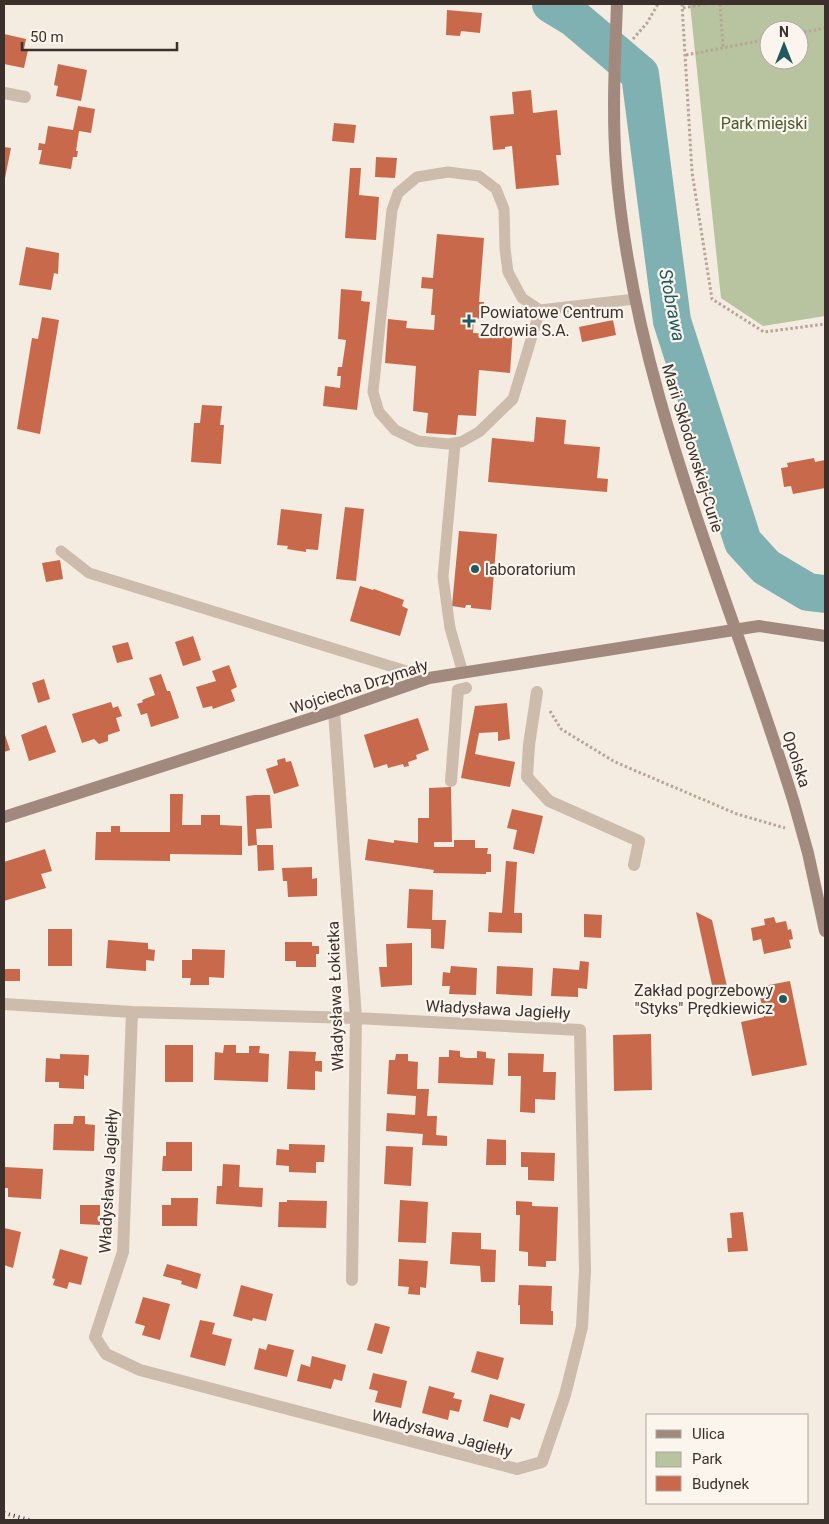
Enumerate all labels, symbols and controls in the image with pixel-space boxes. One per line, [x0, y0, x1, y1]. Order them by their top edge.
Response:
scale bar [22, 20, 178, 52]
north arrow [759, 20, 809, 70]
text: N [779, 24, 789, 40]
text: 50 m [30, 28, 64, 46]
park label: Park miejski [721, 114, 807, 133]
water label: Stobrawa [655, 267, 690, 343]
place label: Powiatowe Centrum Zdrowia S.A. [480, 303, 624, 340]
marker: Powiatowe Centrum Zdrowia S.A. [462, 314, 476, 328]
street label: Marii Skłodowskiej-Curie [658, 362, 727, 535]
place label: laboratorium [485, 560, 576, 579]
marker: laboratorium [469, 563, 481, 575]
street label: Wojciecha Drzymały [288, 655, 431, 718]
street label: Opolska [779, 729, 815, 790]
street label: Władysława Łokietka [323, 921, 348, 1071]
place label: Zakład pogrzebowy "Styks" Prędkiewicz [634, 981, 773, 1018]
marker: Zakład pogrzebowy "Styks" Prędkiewicz [777, 993, 789, 1005]
street label: Władysława Jagiełły [425, 996, 571, 1023]
street label: Władysława Jagiełły [95, 1108, 122, 1254]
street label: Władysława Jagiełły [369, 1406, 515, 1462]
legend [646, 1414, 809, 1504]
text: Ulica [692, 1425, 725, 1443]
text: Park [692, 1450, 723, 1468]
text: Budynek [692, 1475, 749, 1493]

